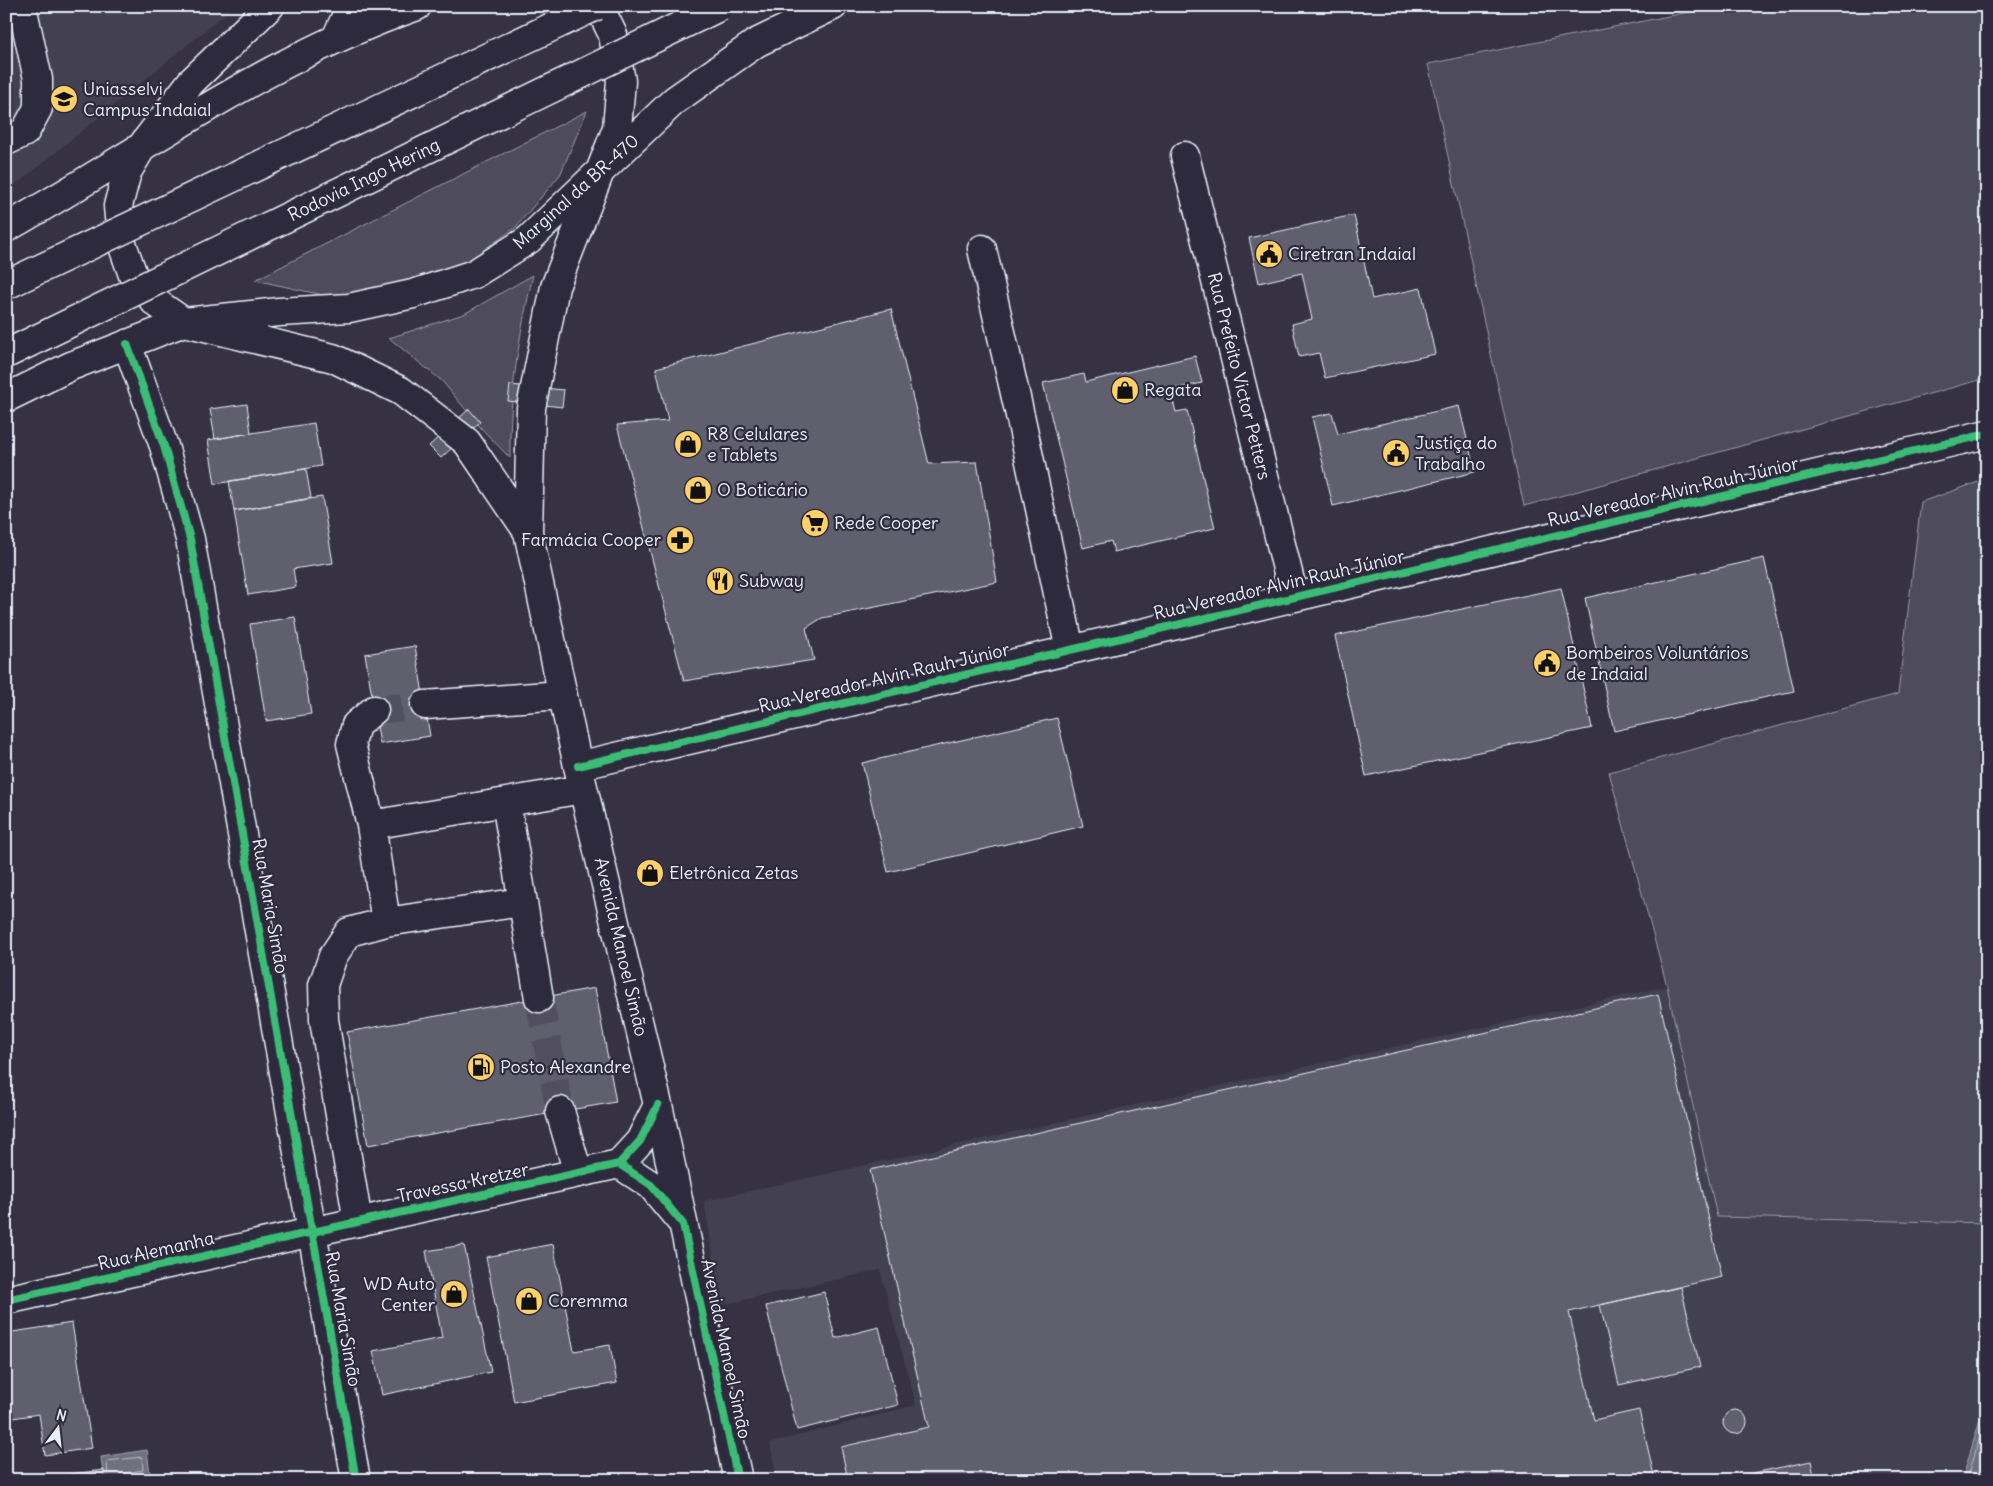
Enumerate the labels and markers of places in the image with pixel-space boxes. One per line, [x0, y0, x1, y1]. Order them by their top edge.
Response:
place label: Uniasselvi Campus Indaial [83, 77, 211, 121]
school or university icon: Uniasselvi Campus Indaial [49, 84, 79, 114]
public building icon: Ciretran Indaial [1254, 239, 1284, 269]
place label: Ciretran Indaial [1288, 242, 1416, 265]
shop icon: Regata [1110, 375, 1140, 405]
place label: Regata [1144, 378, 1201, 401]
place label: R8 Celulares e Tablets [707, 422, 808, 466]
shop icon: R8 Celulares e Tablets [673, 429, 703, 459]
place label: Justiça do Trabalho [1415, 431, 1497, 475]
public building icon: Justiça do Trabalho [1381, 438, 1411, 468]
shop icon: O Boticário [683, 475, 713, 505]
place label: O Boticário [717, 478, 808, 501]
supermarket icon: Rede Cooper [800, 508, 830, 538]
place label: Rede Cooper [834, 511, 939, 534]
pharmacy icon: Farmácia Cooper [665, 525, 695, 555]
place label: Farmácia Cooper [521, 528, 662, 551]
restaurant icon: Subway [705, 566, 735, 596]
place label: Subway [739, 569, 804, 592]
place label: Bombeiros Voluntários de Indaial [1566, 641, 1749, 685]
public building icon: Bombeiros Voluntários de Indaial [1532, 648, 1562, 678]
shop icon: Eletrônica Zetas [635, 858, 665, 888]
place label: Eletrônica Zetas [669, 861, 799, 884]
fuel station icon: Posto Alexandre [466, 1052, 496, 1082]
place label: Posto Alexandre [500, 1055, 631, 1078]
place label: WD Auto Center [363, 1272, 436, 1316]
shop icon: WD Auto Center [439, 1279, 469, 1309]
shop icon: Coremma [514, 1286, 544, 1316]
place label: Coremma [548, 1289, 628, 1312]

